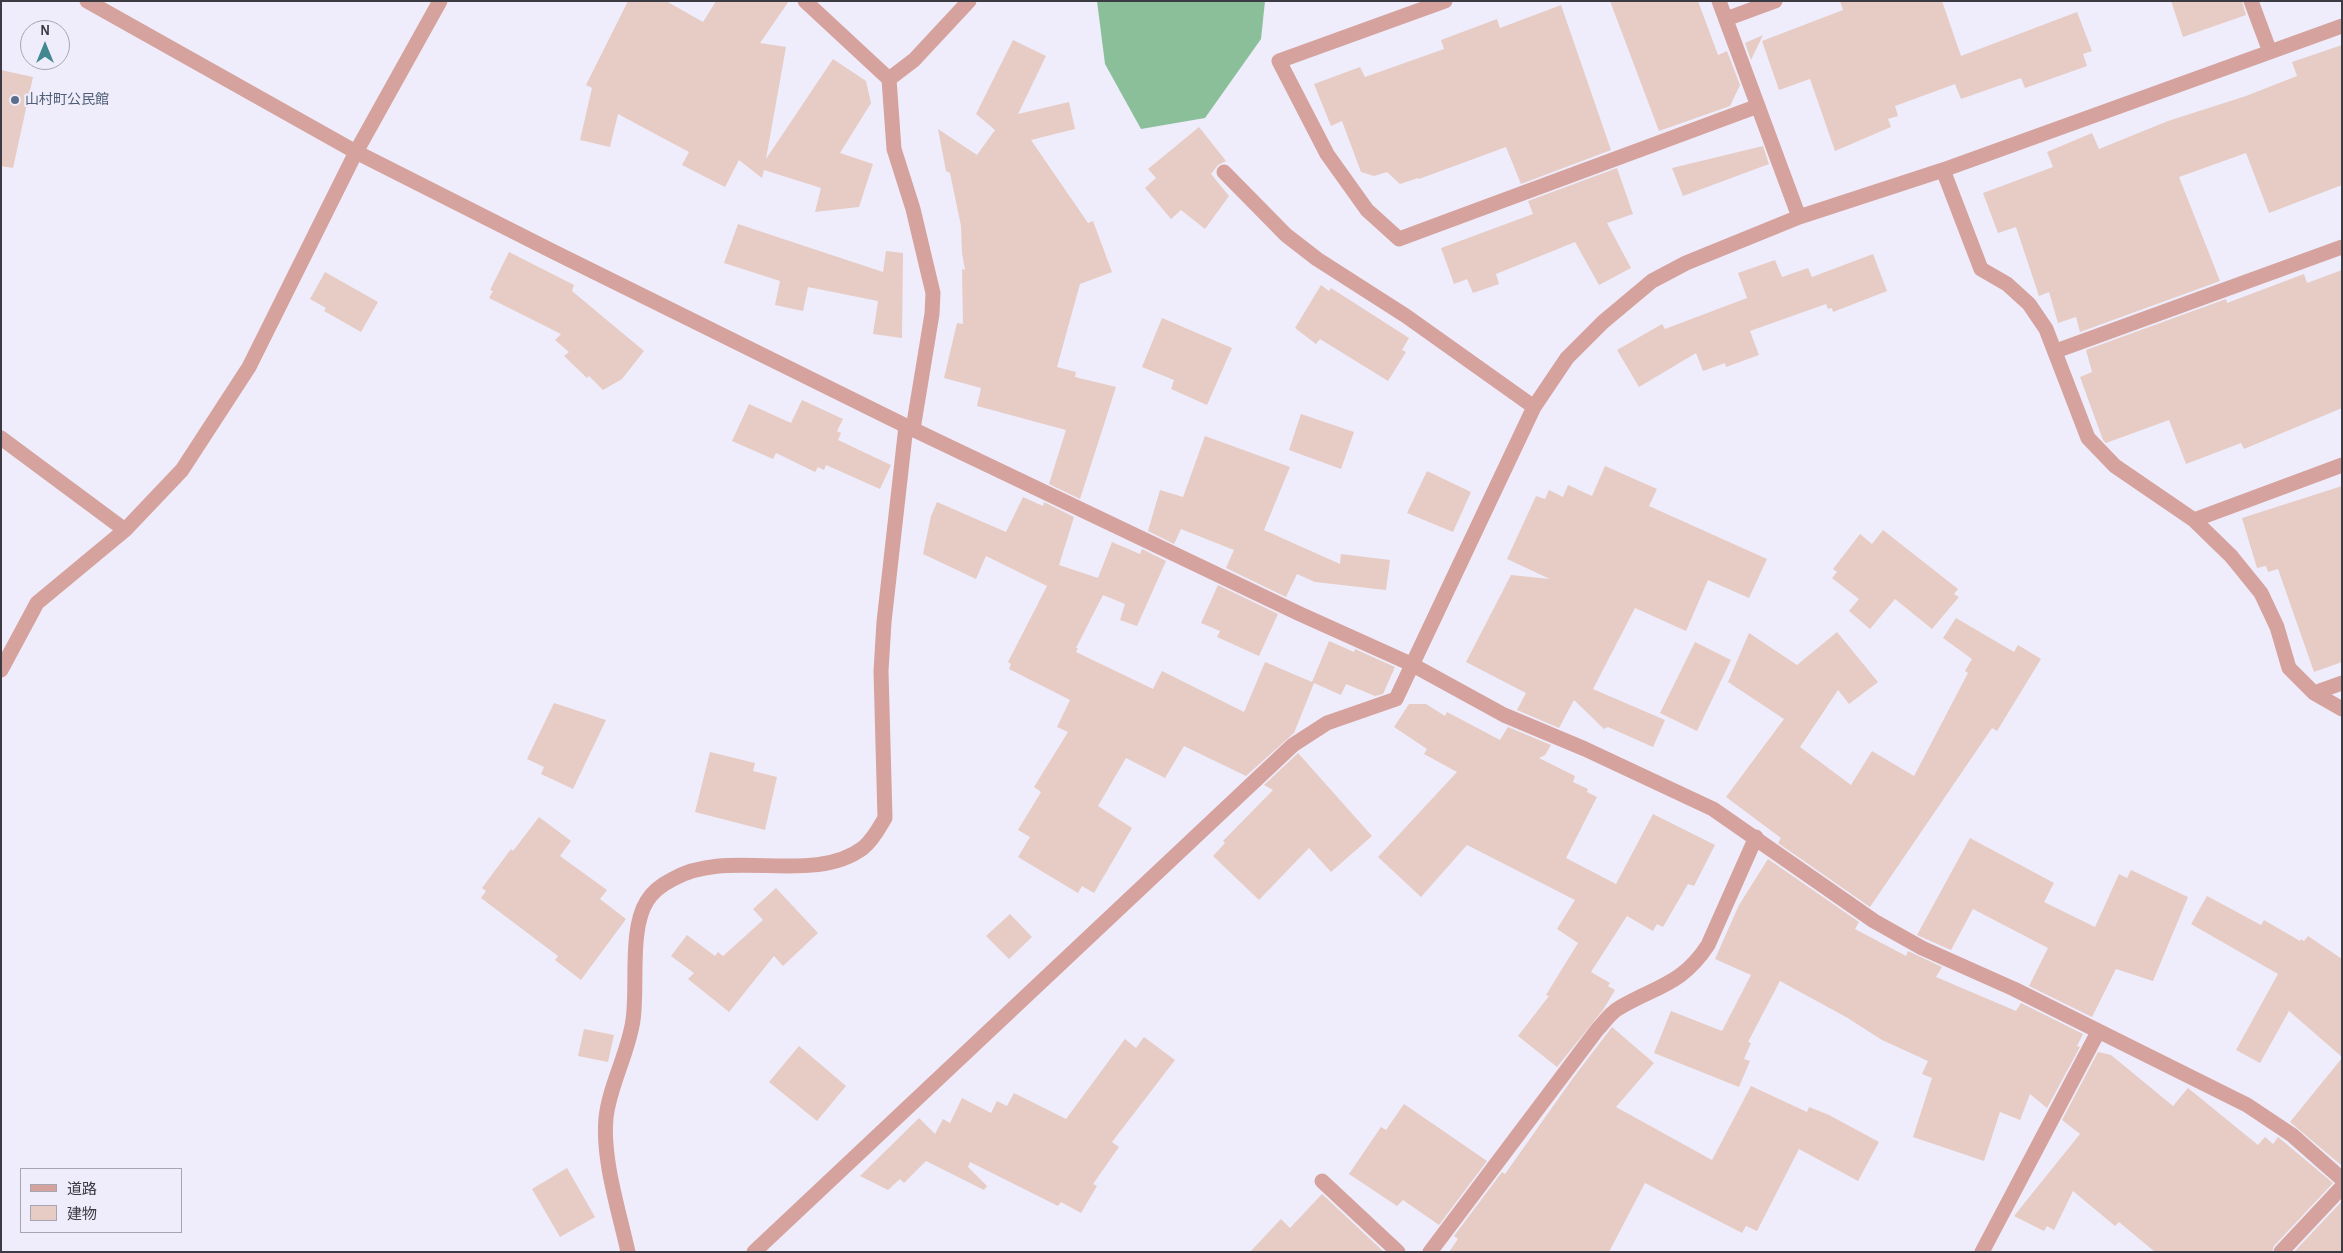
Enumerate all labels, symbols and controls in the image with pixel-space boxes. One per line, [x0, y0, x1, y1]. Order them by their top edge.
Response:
north arrow [20, 20, 70, 70]
text: N [40, 24, 50, 38]
place label: 山村町公民館 [25, 92, 109, 108]
marker: 山村町公民館 [9, 94, 21, 106]
legend [20, 1168, 182, 1233]
text: 道路 [67, 1182, 97, 1197]
text: 建物 [67, 1207, 97, 1222]

